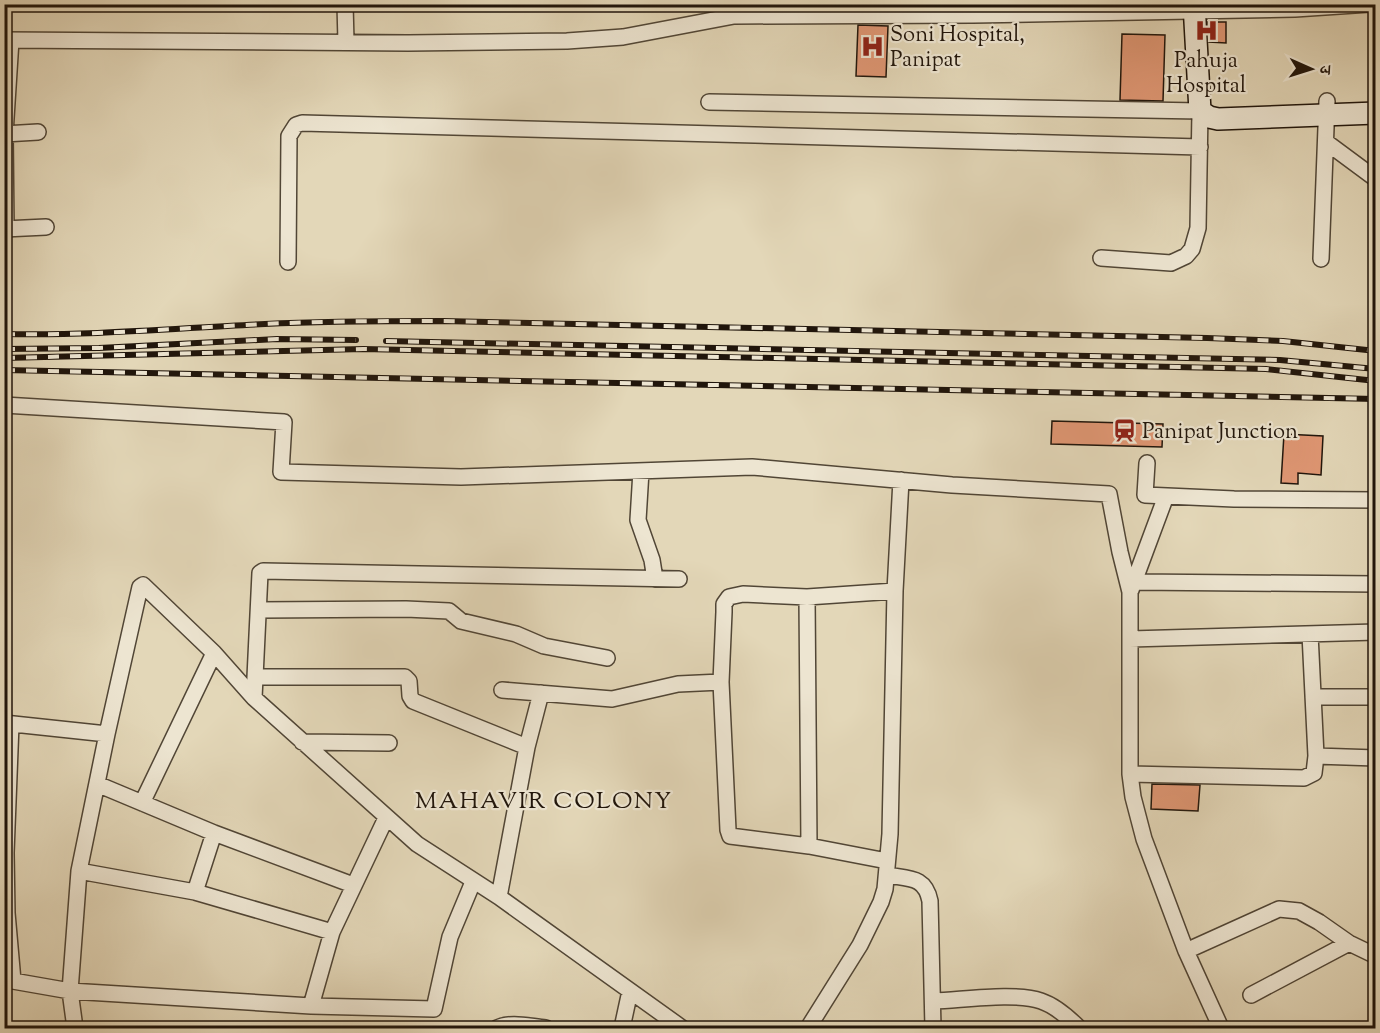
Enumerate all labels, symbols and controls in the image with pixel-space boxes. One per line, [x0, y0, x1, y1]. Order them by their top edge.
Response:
hospital icon: Pahuja Hospital [1193, 17, 1219, 43]
place label: Soni Hospital, Panipat [890, 20, 1025, 77]
hospital icon: Soni Hospital, Panipat [859, 33, 885, 59]
north arrow [1281, 39, 1341, 99]
place label: Pahuja Hospital [1166, 46, 1246, 103]
text: उ [1312, 64, 1335, 76]
station icon: Panipat Junction [1111, 417, 1137, 443]
place label: Panipat Junction [1142, 417, 1298, 449]
district label: MAHAVIR COLONY [415, 785, 673, 819]

